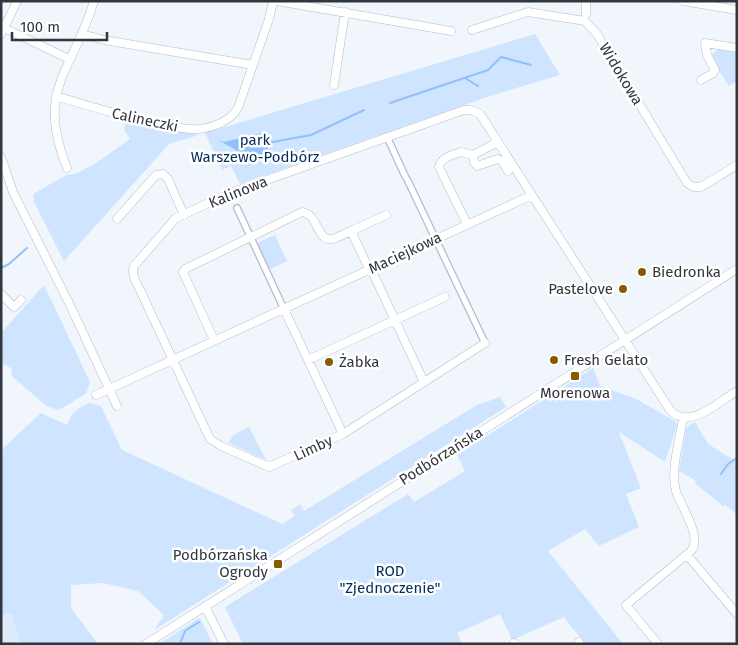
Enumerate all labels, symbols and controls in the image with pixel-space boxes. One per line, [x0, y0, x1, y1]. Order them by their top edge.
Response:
scale bar [12, 10, 108, 42]
text: 100 m [20, 18, 60, 36]
street label: Widokowa [595, 40, 647, 108]
street label: Calineczki [110, 104, 180, 136]
park label: park Warszewo-Podbórz [191, 131, 320, 166]
street label: Kalinowa [206, 172, 270, 212]
street label: Maciejkowa [366, 228, 444, 278]
place label: Biedronka [652, 263, 721, 281]
marker: Biedronka [636, 266, 648, 278]
place label: Pastelove [548, 280, 613, 298]
marker: Pastelove [617, 283, 629, 295]
place label: Fresh Gelato [564, 351, 648, 369]
place label: Żabka [339, 353, 379, 371]
marker: Fresh Gelato [548, 354, 560, 366]
marker: Żabka [323, 356, 335, 368]
marker: Morenowa [569, 370, 581, 382]
place label: Morenowa [540, 384, 610, 402]
street label: Podbórzańska [396, 423, 486, 489]
street label: Limby [291, 431, 336, 465]
place label: Podbórzańska Ogrody [173, 546, 269, 581]
marker: Podbórzańska Ogrody [272, 558, 284, 570]
park label: ROD "Zjednoczenie" [339, 562, 441, 597]

